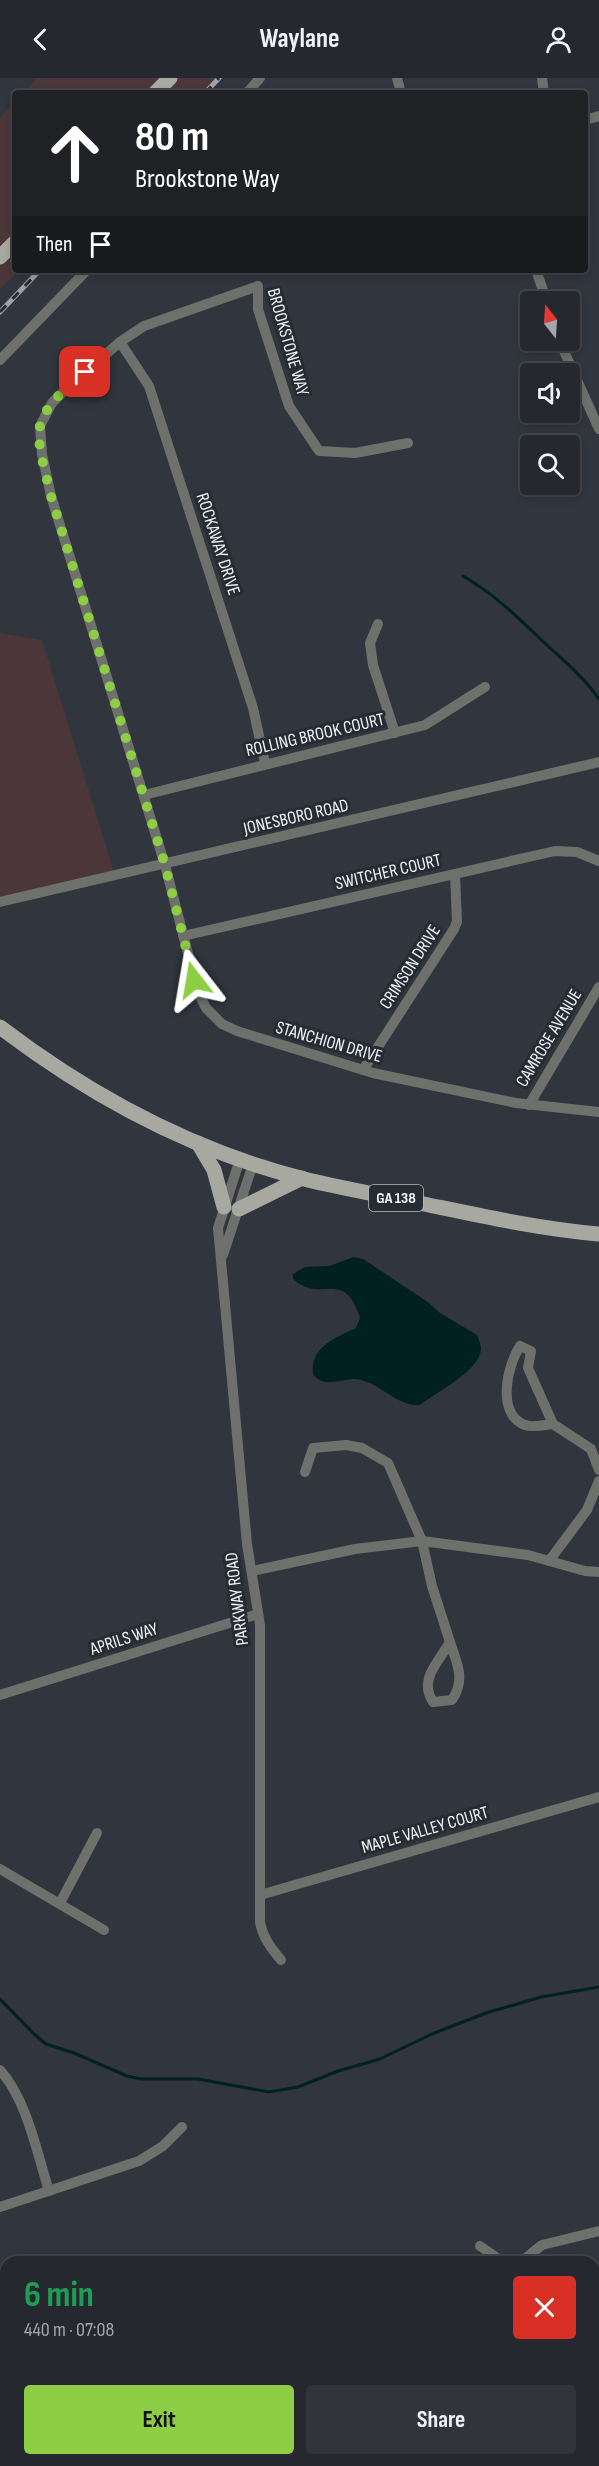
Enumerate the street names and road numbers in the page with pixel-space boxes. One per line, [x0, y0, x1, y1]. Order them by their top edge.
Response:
street label: BROOKSTONE WAY [263, 286, 313, 399]
street label: ROCKAWAY DRIVE [192, 490, 244, 598]
street label: ROLLING BROOK COURT [244, 709, 386, 761]
street label: JONESBORO ROAD [240, 795, 351, 840]
street label: SWITCHER COURT [333, 850, 443, 894]
street label: CRIMSON DRIVE [375, 921, 445, 1013]
street label: CAMROSE AVENUE [512, 985, 586, 1091]
street label: STANCHION DRIVE [273, 1017, 385, 1067]
road number: GA 138 [369, 1185, 423, 1211]
street label: PARKWAY ROAD [221, 1551, 253, 1647]
street label: APRILS WAY [86, 1618, 161, 1660]
street label: MAPLE VALLEY COURT [359, 1802, 491, 1858]

